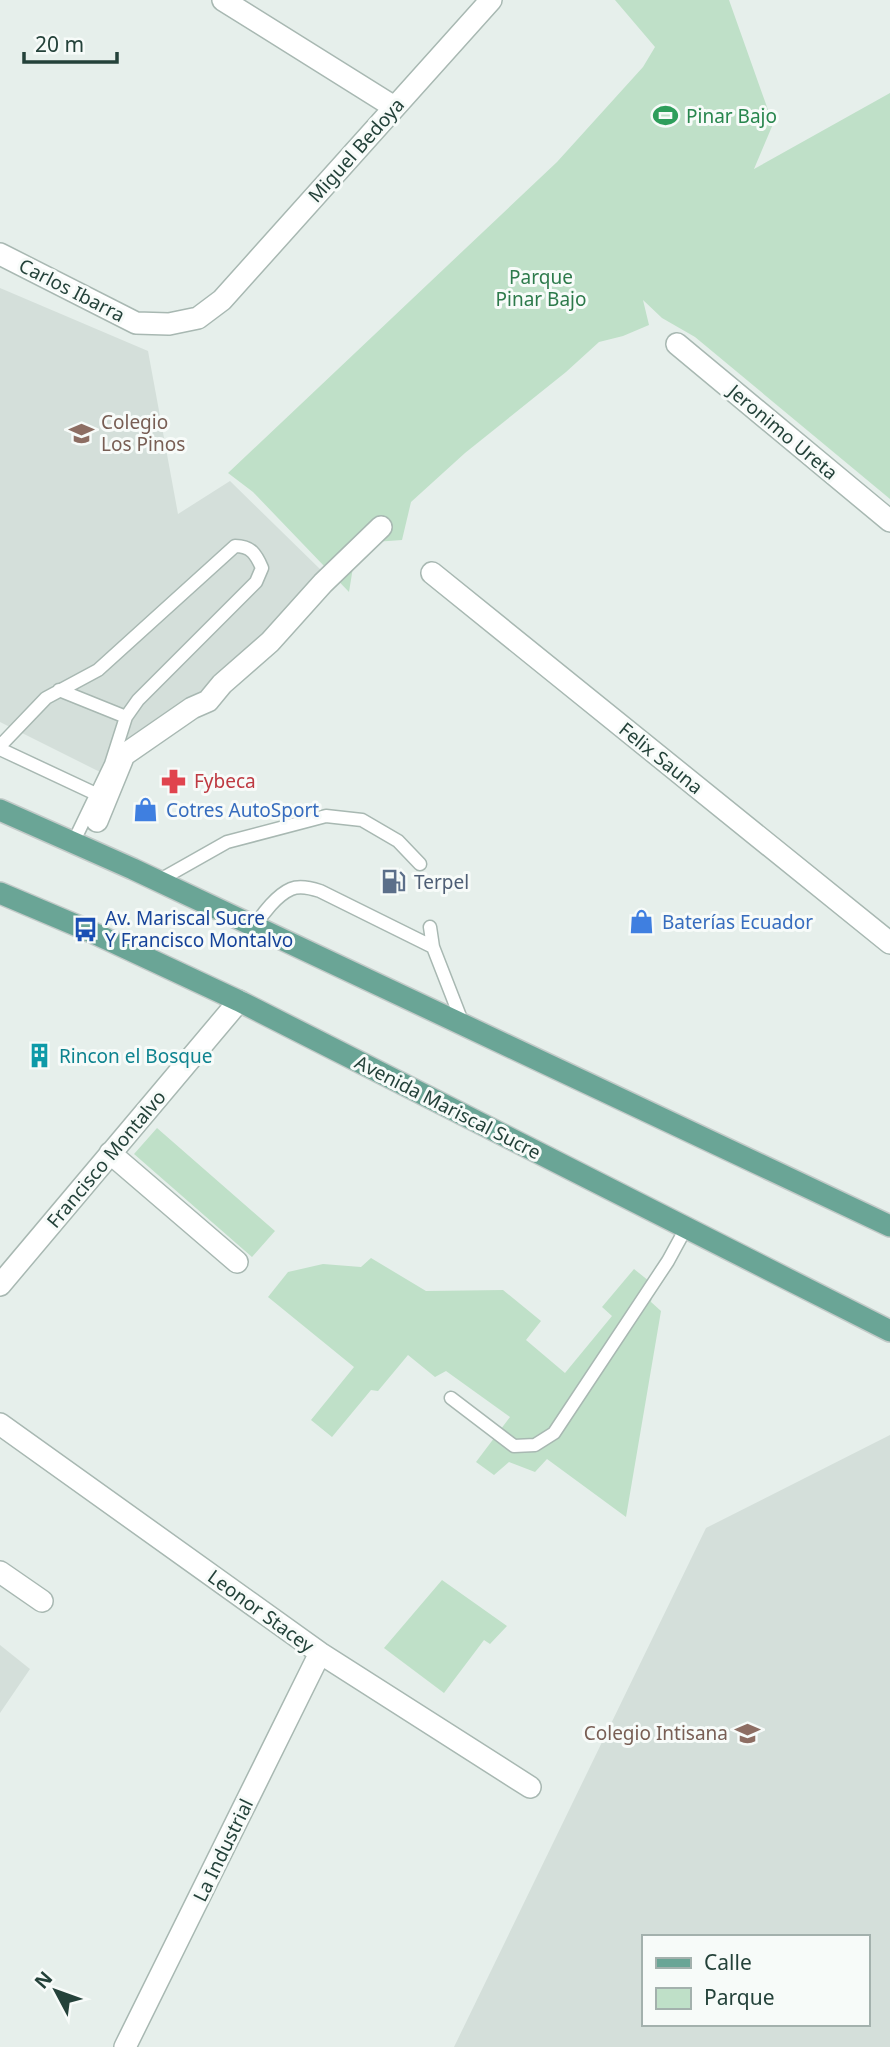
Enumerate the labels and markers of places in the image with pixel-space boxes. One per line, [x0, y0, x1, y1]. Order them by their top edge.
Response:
sports icon: Pinar Bajo [652, 102, 680, 130]
place label: Pinar Bajo [686, 103, 777, 129]
place label: Colegio Los Pinos [101, 409, 185, 457]
school or university icon: Colegio Los Pinos [67, 419, 95, 447]
pharmacy icon: Fybeca [160, 767, 188, 795]
place label: Fybeca [194, 768, 256, 794]
shop icon: Cotres AutoSport [132, 796, 160, 824]
place label: Cotres AutoSport [166, 797, 319, 823]
fuel station icon: Terpel [380, 868, 408, 896]
place label: Terpel [414, 869, 469, 895]
place label: Av. Mariscal Sucre Y Francisco Montalvo [105, 905, 293, 953]
shop icon: Baterías Ecuador [628, 908, 656, 936]
place label: Baterías Ecuador [662, 909, 813, 935]
bus stop icon: Av. Mariscal Sucre Y Francisco Montalvo [71, 915, 99, 943]
building icon: Rincon el Bosque [25, 1042, 53, 1070]
place label: Rincon el Bosque [59, 1043, 212, 1069]
school or university icon: Colegio Intisana [734, 1719, 762, 1747]
place label: Colegio Intisana [584, 1720, 728, 1746]

